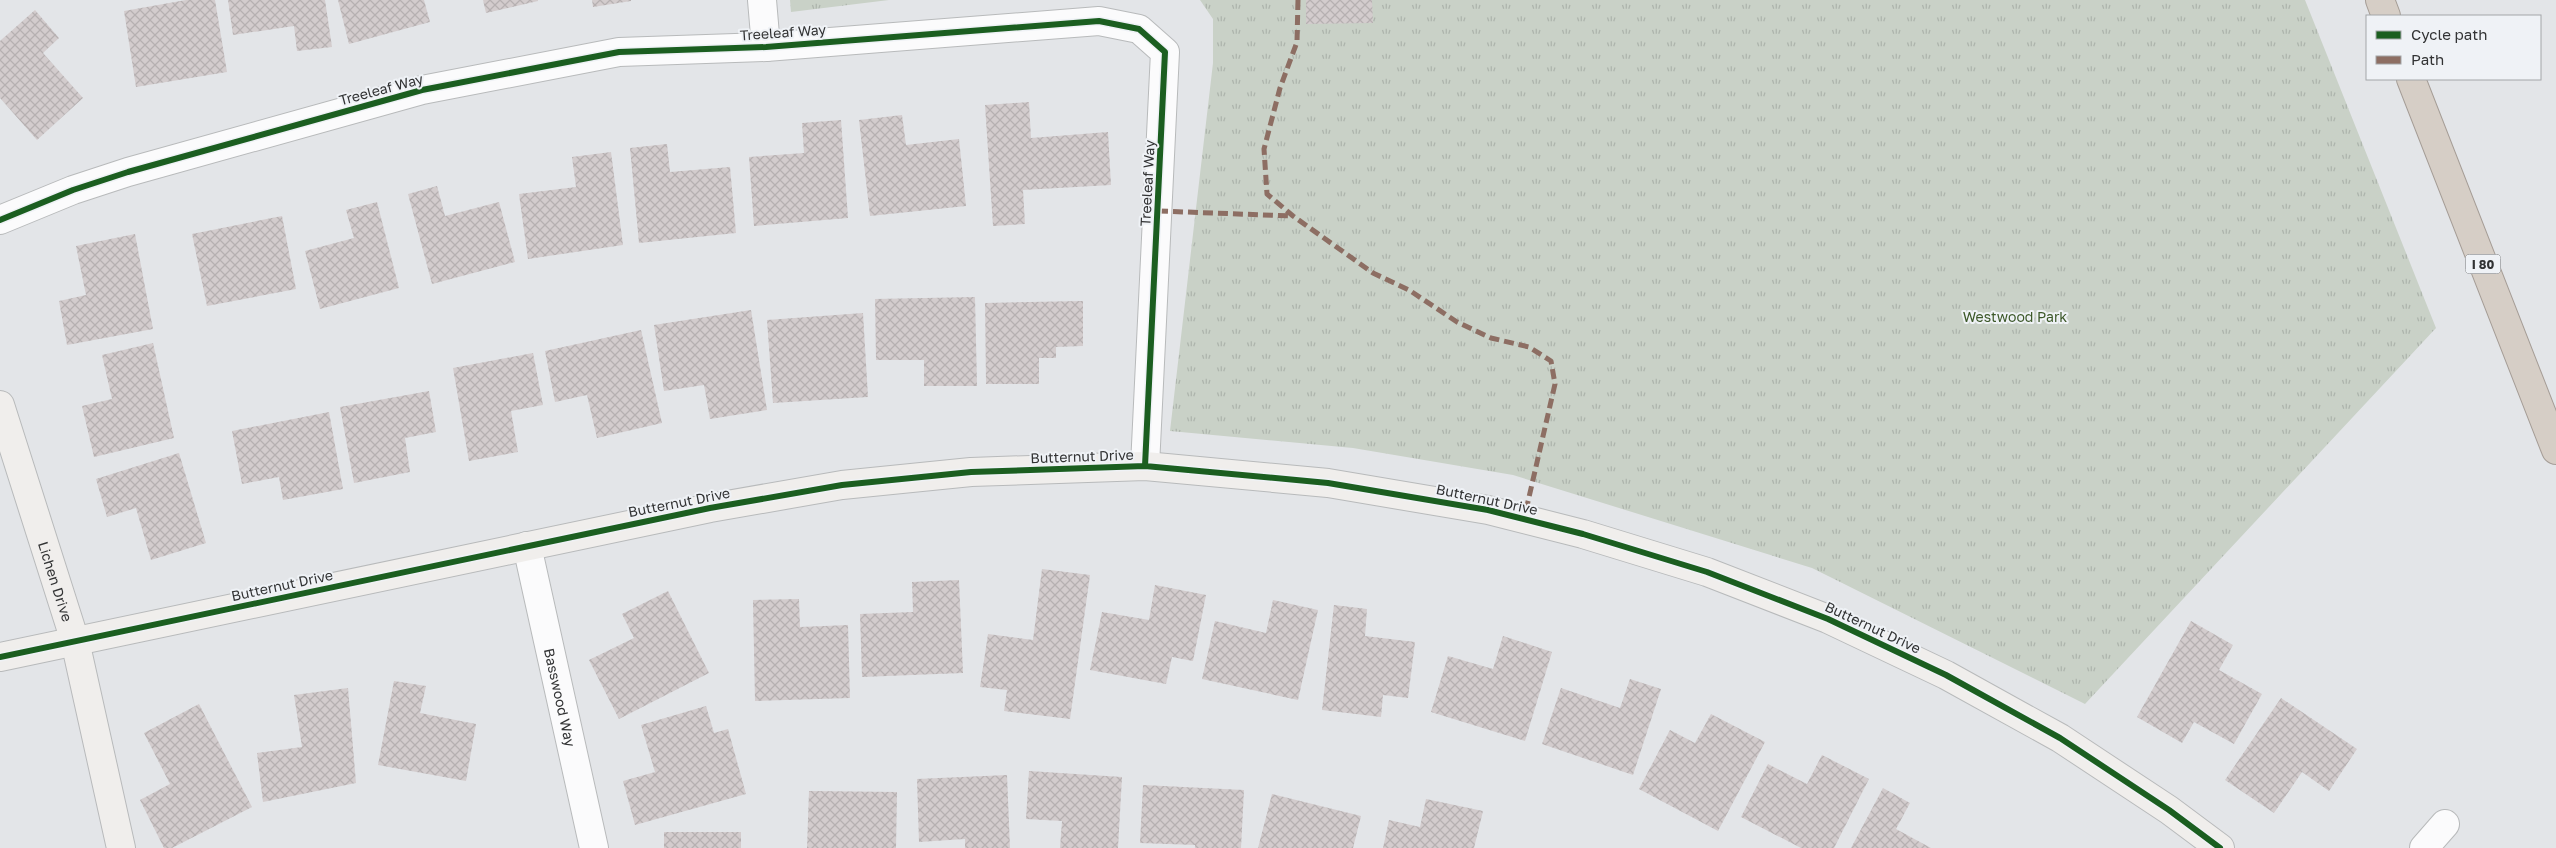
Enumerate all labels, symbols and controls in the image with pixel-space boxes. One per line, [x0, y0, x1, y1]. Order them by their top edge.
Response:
legend [2366, 15, 2541, 80]
street label: Treeleaf Way [739, 20, 827, 43]
text: Cycle path [2411, 25, 2487, 43]
text: Path [2411, 50, 2444, 68]
street label: Treeleaf Way [337, 70, 425, 108]
street label: Treeleaf Way [1136, 139, 1158, 227]
road number: I 80 [2466, 254, 2500, 274]
park label: Westwood Park [1963, 308, 2067, 325]
street label: Butternut Drive [1030, 446, 1134, 466]
street label: Butternut Drive [1435, 480, 1539, 518]
street label: Butternut Drive [627, 484, 731, 520]
street label: Lichen Drive [35, 539, 77, 623]
street label: Butternut Drive [230, 566, 334, 604]
street label: Butternut Drive [1823, 597, 1923, 657]
street label: Basswood Way [541, 646, 580, 748]

